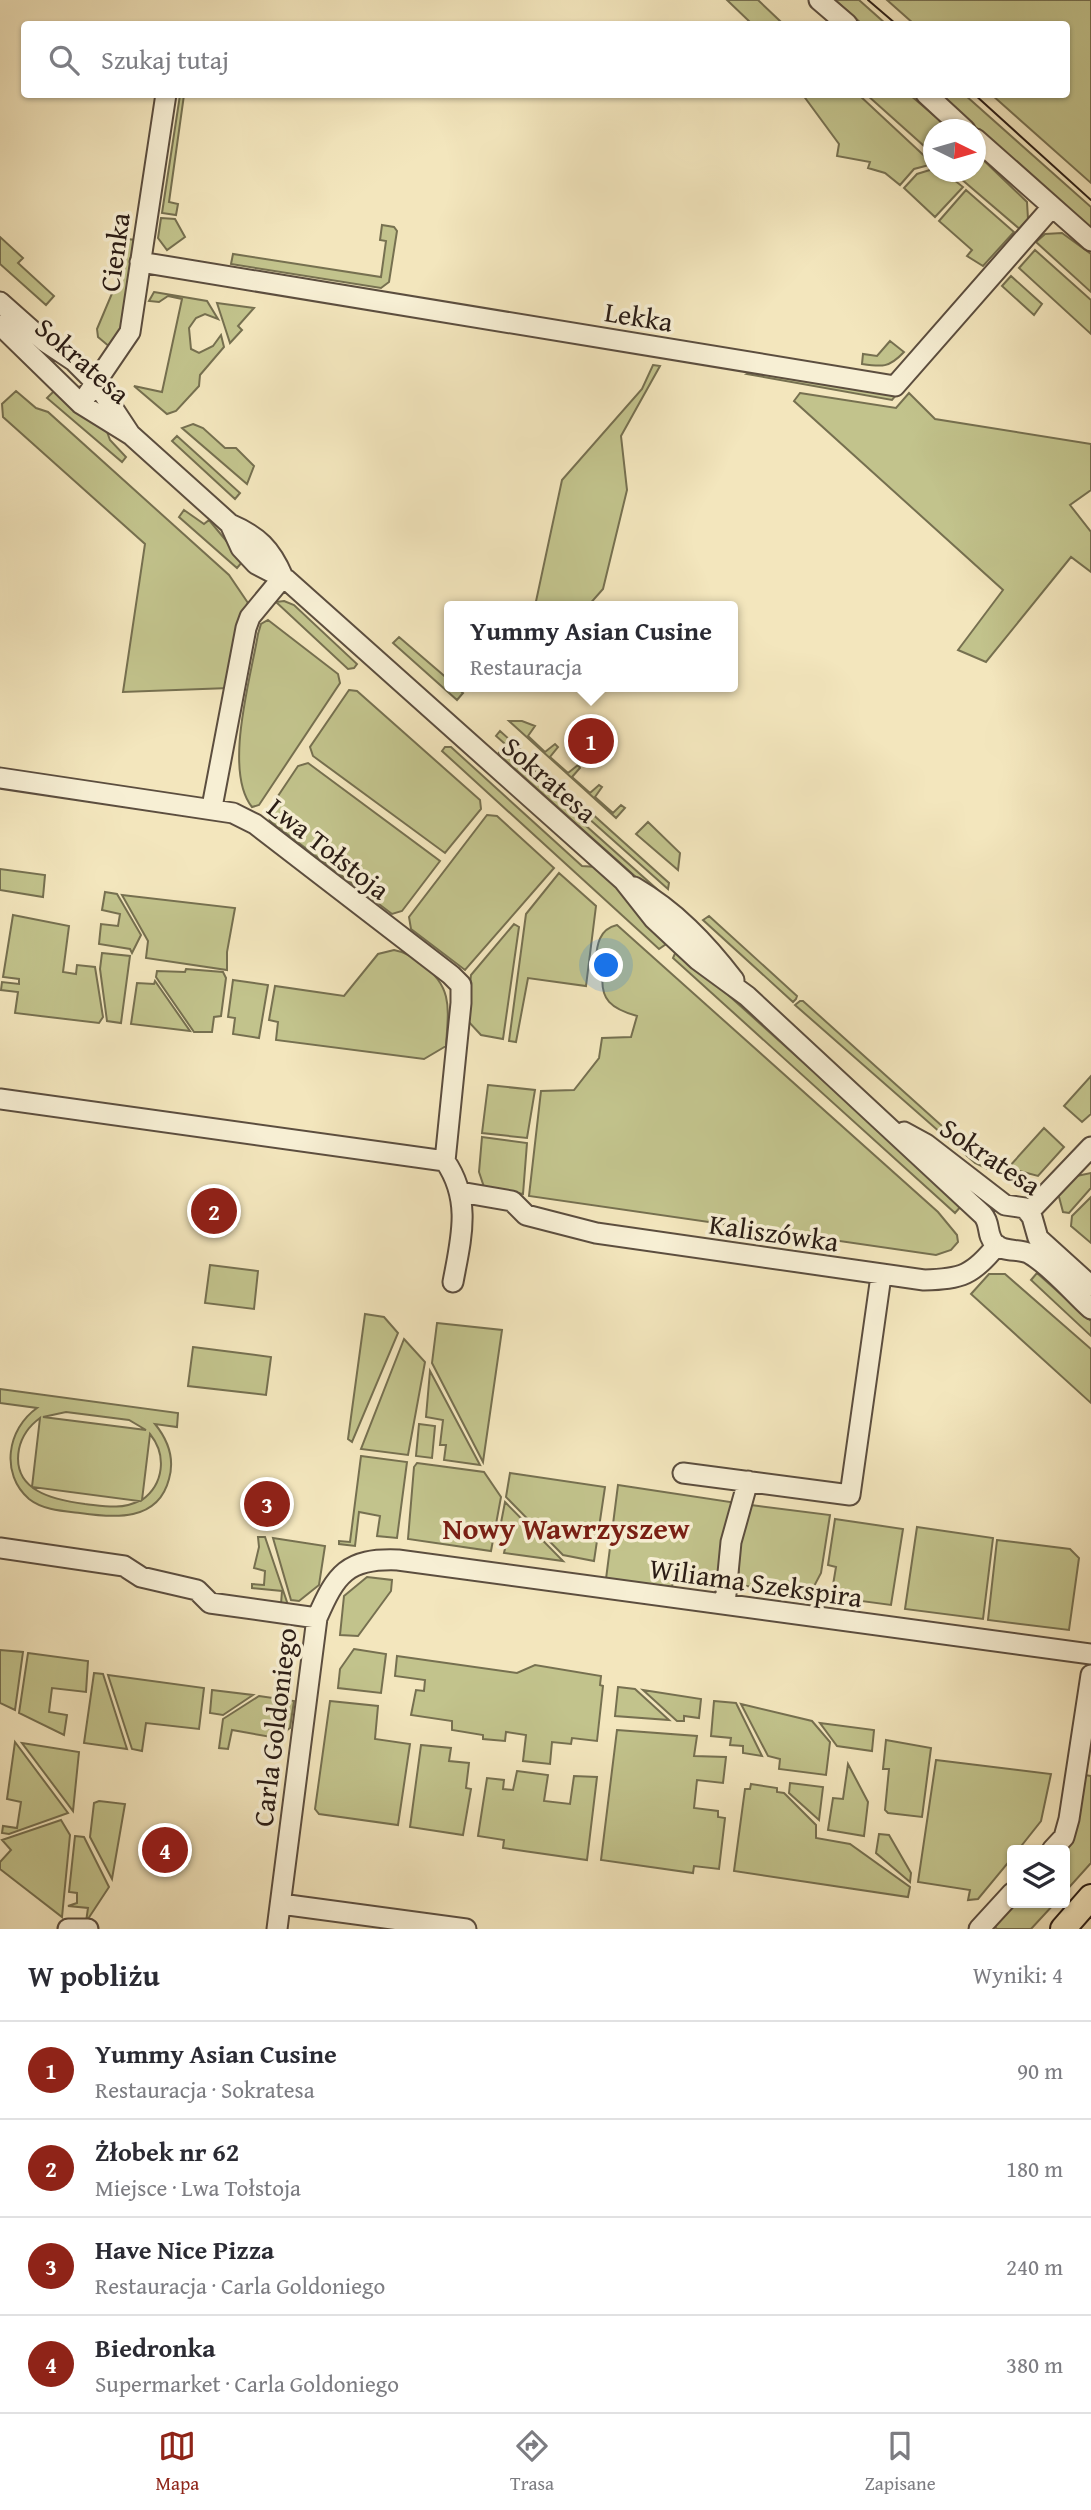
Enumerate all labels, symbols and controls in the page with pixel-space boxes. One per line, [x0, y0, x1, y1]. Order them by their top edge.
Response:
search box [21, 21, 1070, 98]
text: Szukaj tutaj [101, 40, 229, 79]
icon: search [45, 41, 83, 79]
north arrow [923, 119, 986, 182]
street label: Cienka [88, 209, 140, 294]
street label: Lekka [602, 290, 677, 342]
street label: Sokratesa [27, 307, 140, 413]
popup [444, 601, 738, 692]
text: Yummy Asian Cusine [470, 611, 712, 650]
text: Restauracja [470, 650, 582, 683]
pin: 1 [568, 715, 614, 767]
street label: Sokratesa [494, 726, 607, 832]
street label: Lwa Tołstoja [259, 787, 400, 909]
your location [589, 948, 623, 982]
street label: Sokratesa [932, 1107, 1050, 1205]
pin: 2 [191, 1185, 237, 1237]
street label: Kaliszówka [707, 1203, 842, 1261]
pin: 3 [244, 1478, 290, 1530]
district label: Nowy Wawrzyszew [442, 1506, 690, 1550]
street label: Wiliama Szekspira [647, 1547, 866, 1617]
street label: Carla Goldoniego [241, 1625, 307, 1829]
pin: 4 [142, 1824, 188, 1876]
map controls [1007, 1845, 1070, 1908]
button: layers [1007, 1845, 1070, 1908]
text: W pobliżu [28, 1953, 160, 1997]
text: Wyniki: 4 [973, 1958, 1063, 1991]
text: Yummy Asian Cusine [95, 2034, 337, 2073]
text: 1 [45, 2054, 57, 2087]
text: 90 m [1017, 2054, 1063, 2087]
text: Restauracja · Sokratesa [95, 2073, 315, 2106]
text: Żłobek nr 62 [95, 2132, 239, 2171]
text: 2 [45, 2152, 57, 2185]
text: 180 m [1006, 2152, 1063, 2185]
text: Miejsce · Lwa Tołstoja [95, 2171, 301, 2204]
text: Have Nice Pizza [95, 2230, 274, 2269]
text: 3 [45, 2250, 57, 2283]
text: 240 m [1006, 2250, 1063, 2283]
text: Restauracja · Carla Goldoniego [95, 2269, 385, 2302]
text: Biedronka [95, 2328, 216, 2367]
text: 4 [45, 2348, 57, 2381]
text: 380 m [1006, 2348, 1063, 2381]
text: Supermarket · Carla Goldoniego [95, 2367, 399, 2400]
tab: Mapa [155, 2427, 199, 2497]
tab: Trasa [510, 2427, 554, 2497]
tab: Zapisane [865, 2427, 936, 2497]

